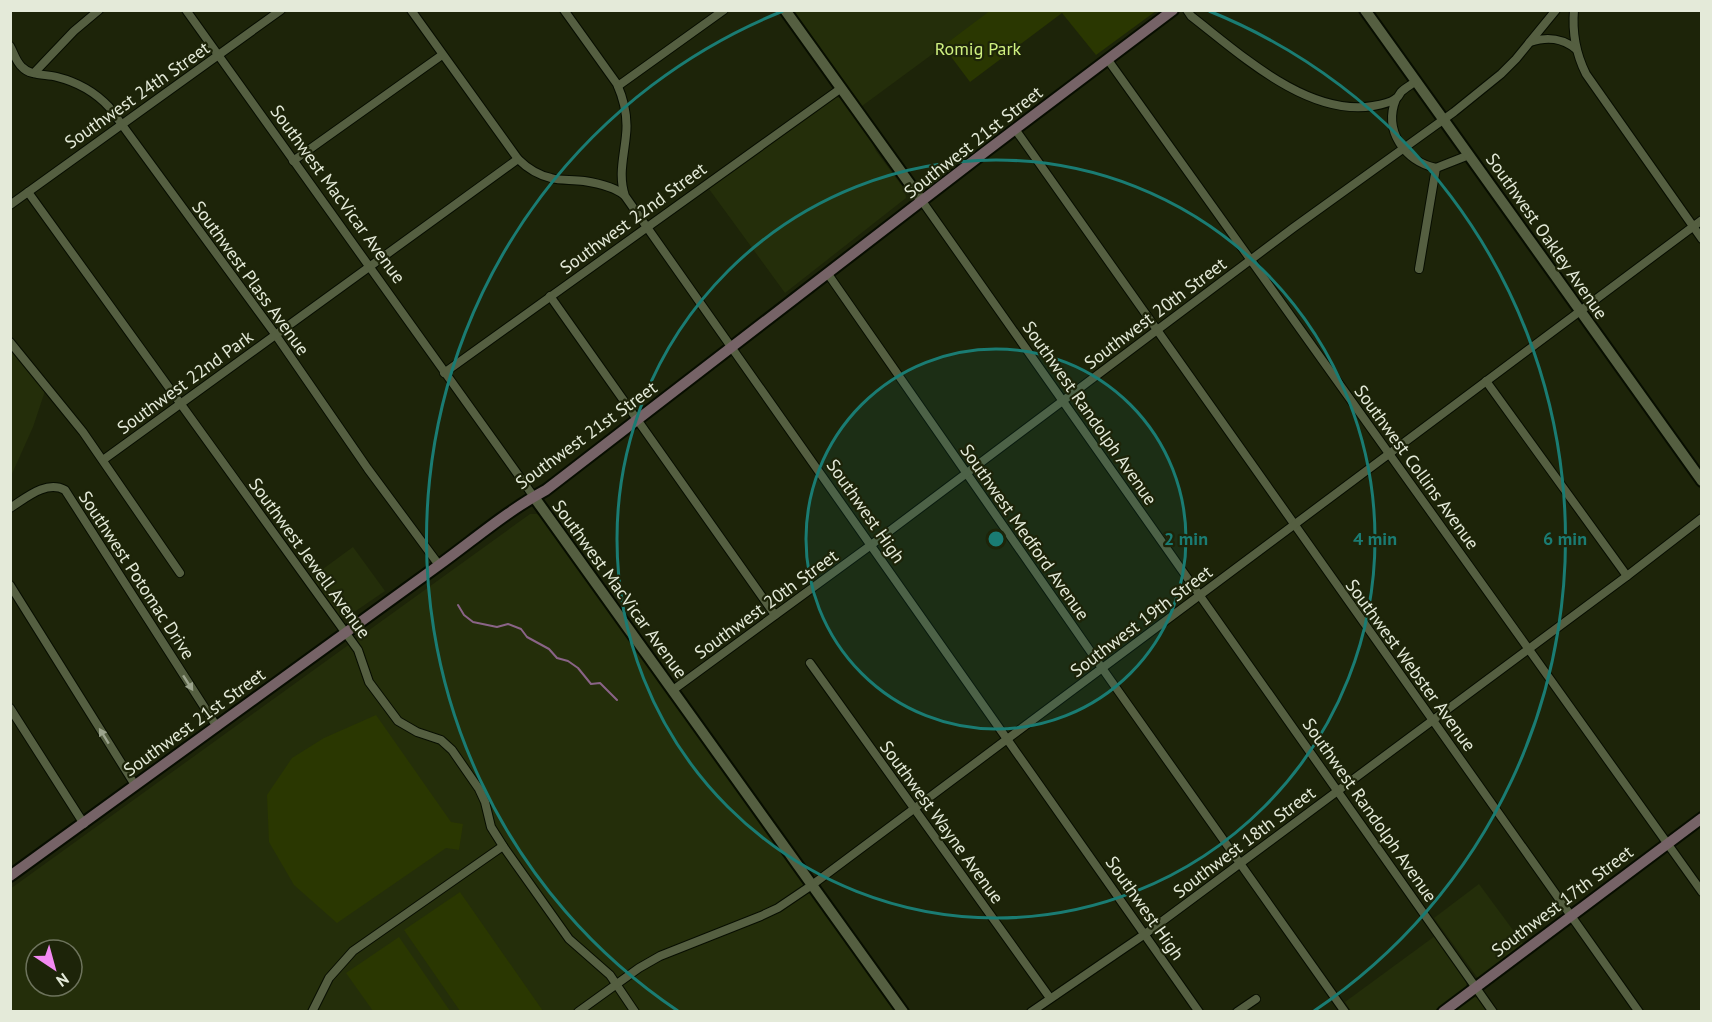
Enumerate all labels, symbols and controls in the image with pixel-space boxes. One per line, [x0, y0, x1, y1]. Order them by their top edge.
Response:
street label: Southwest 24th Street [60, 36, 214, 154]
park label: Romig Park [935, 37, 1022, 60]
street label: Southwest 21st Street [899, 81, 1047, 203]
street label: Southwest MacVicar Avenue [265, 100, 411, 288]
street label: Southwest Oakley Avenue [1481, 148, 1613, 324]
street label: Southwest 22nd Street [555, 157, 711, 279]
street label: Southwest Plass Avenue [187, 196, 315, 360]
street label: Southwest 20th Street [1079, 252, 1231, 374]
street label: Southwest Randolph Avenue [1018, 317, 1162, 509]
street label: Southwest 22nd Park [112, 325, 258, 439]
street label: Southwest 21st Street [511, 376, 661, 494]
street label: Southwest Collins Avenue [1349, 380, 1485, 554]
street label: Southwest Medford Avenue [955, 439, 1095, 625]
street label: Southwest High [822, 454, 910, 568]
street label: Southwest Jewell Avenue [244, 473, 376, 643]
street label: Southwest Potomac Drive [74, 486, 200, 664]
street label: Southwest MacVicar Avenue [547, 495, 693, 683]
text: 2 min [1164, 527, 1208, 550]
text: 4 min [1353, 527, 1397, 550]
text: 6 min [1543, 527, 1587, 550]
centre of rings [986, 529, 1006, 549]
street label: Southwest 20th Street [690, 544, 842, 664]
street label: Southwest 19th Street [1065, 560, 1217, 682]
street label: Southwest Webster Avenue [1341, 574, 1481, 756]
street label: Southwest 21st Street [119, 663, 269, 781]
one-way arrow [183, 675, 194, 691]
street label: Southwest Randolph Avenue [1298, 714, 1442, 906]
one-way arrow [99, 728, 110, 744]
street label: Southwest Wayne Avenue [875, 736, 1009, 908]
street label: Southwest 18th Street [1168, 781, 1320, 903]
street label: Southwest 17th Street [1487, 840, 1637, 962]
street label: Southwest High [1101, 851, 1189, 965]
north arrow [24, 938, 84, 998]
text: N [53, 969, 73, 991]

